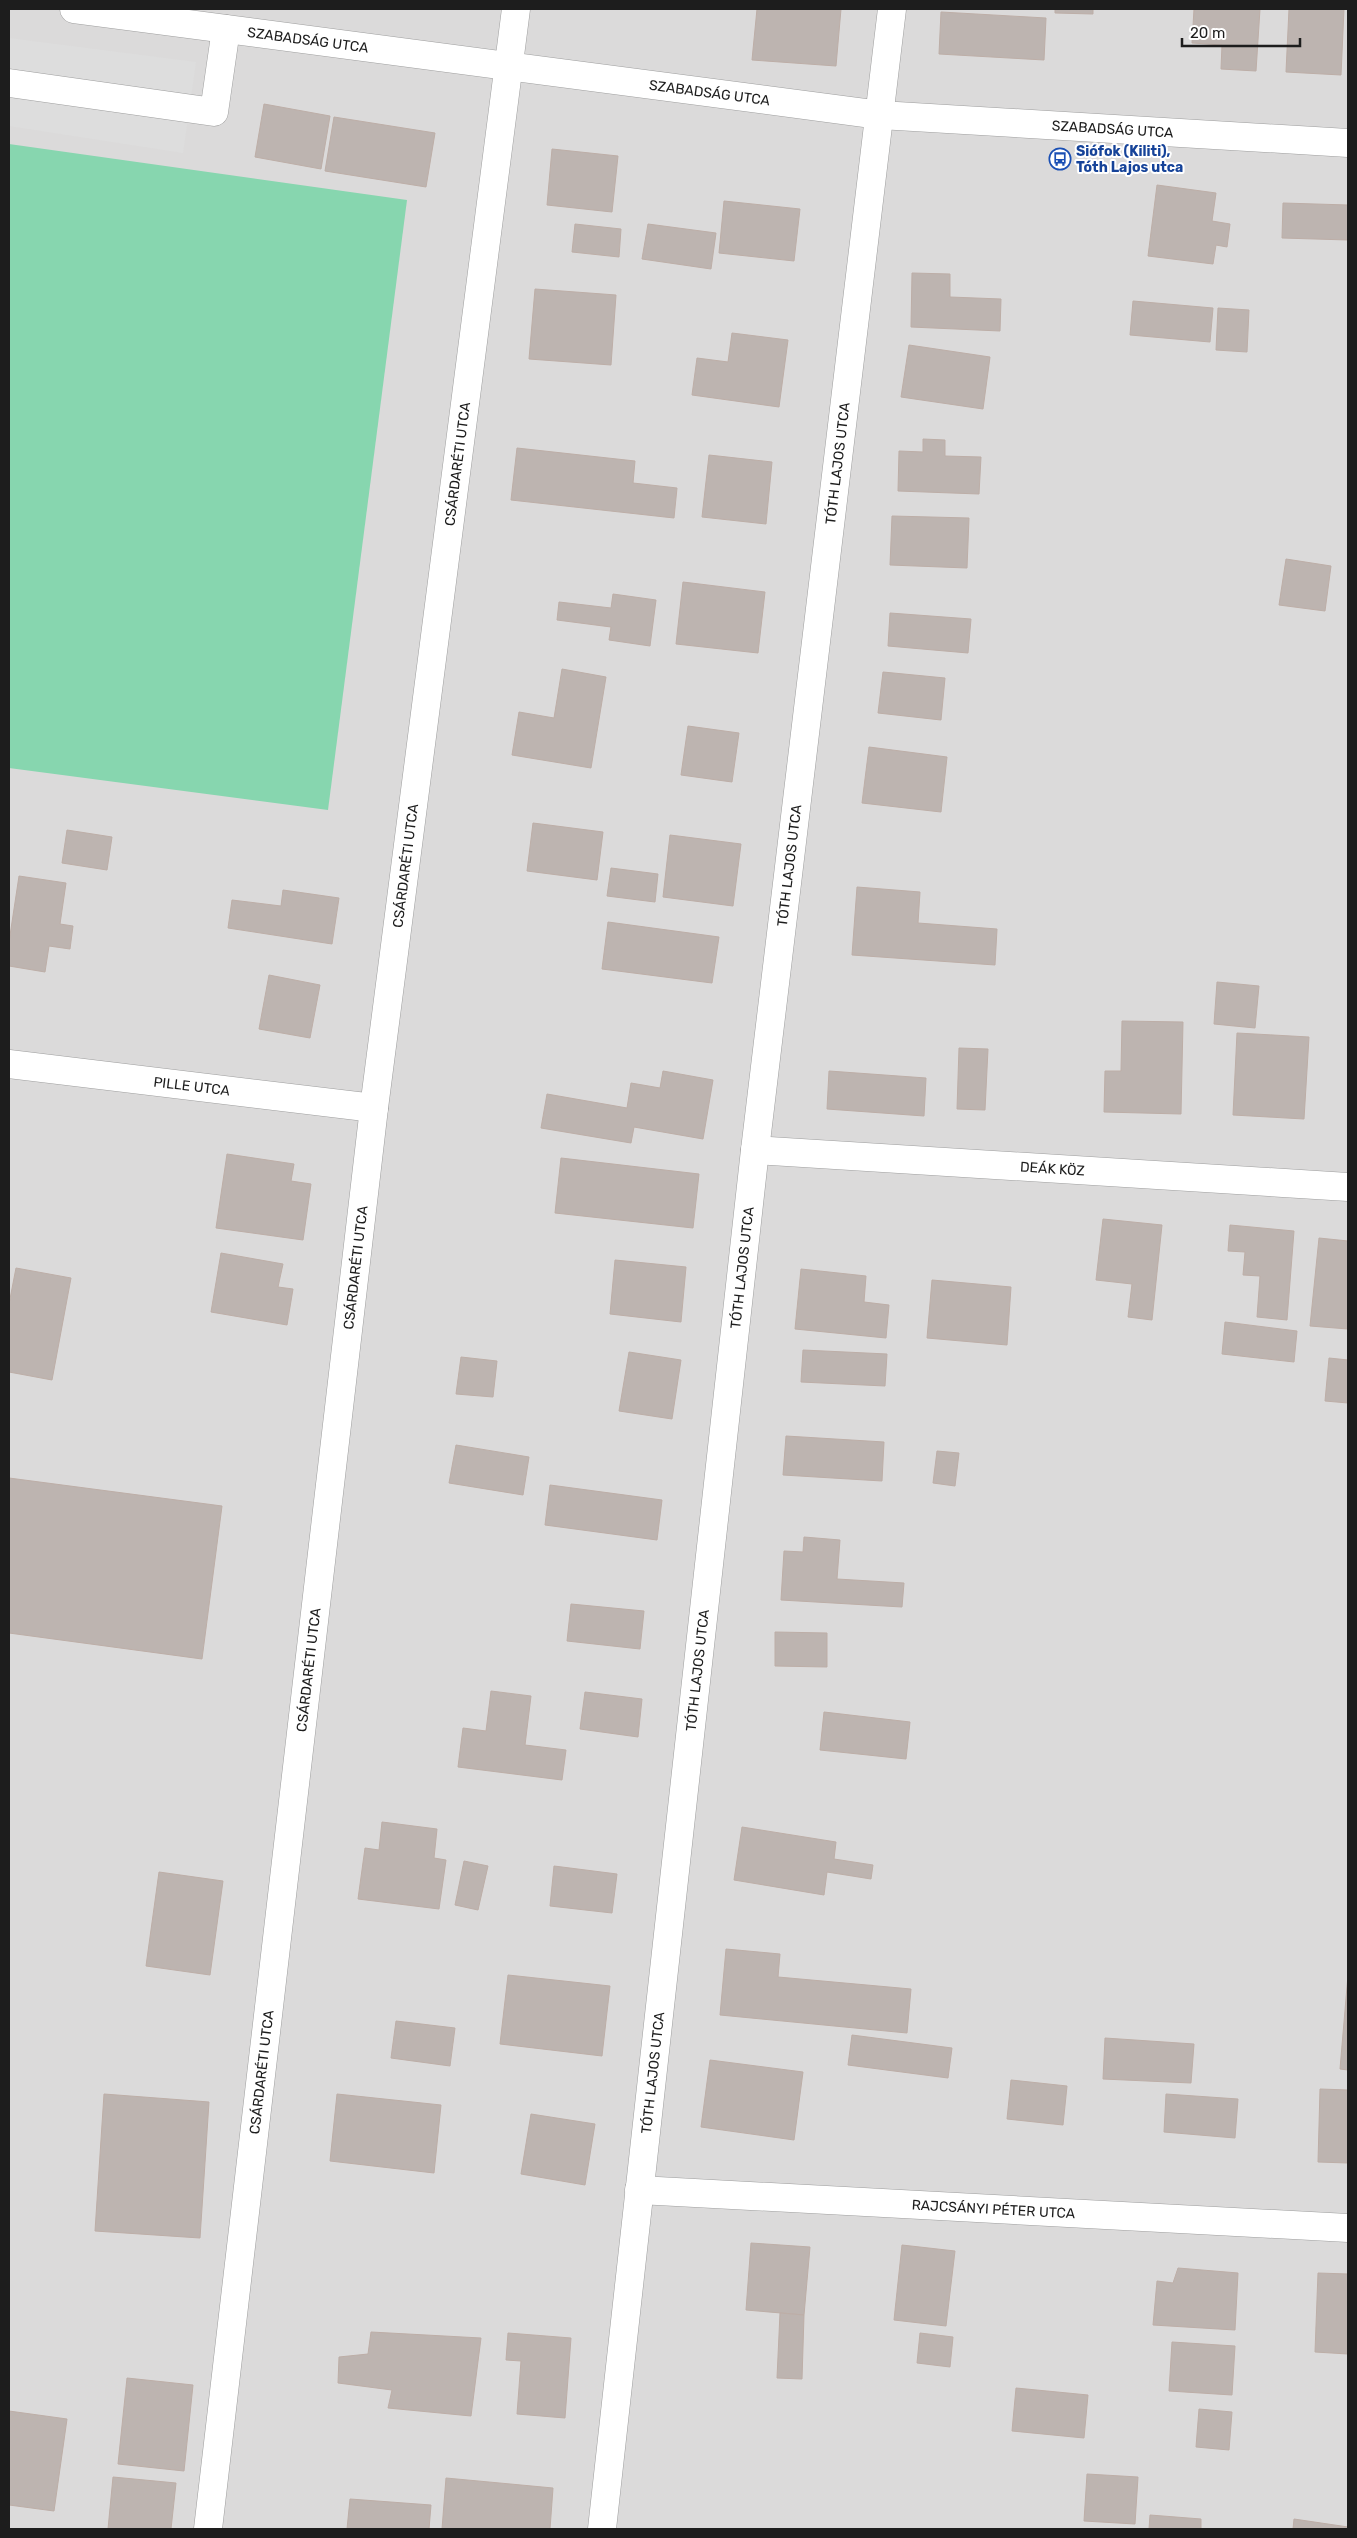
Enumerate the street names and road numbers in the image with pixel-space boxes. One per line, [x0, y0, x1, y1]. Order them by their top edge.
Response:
street label: SZABADSÁG UTCA [246, 23, 370, 56]
street label: SZABADSÁG UTCA [648, 76, 772, 109]
street label: SZABADSÁG UTCA [1051, 117, 1175, 141]
street label: CSÁRDARÉTI UTCA [441, 400, 474, 527]
street label: TÓTH LAJOS UTCA [822, 401, 853, 525]
street label: CSÁRDARÉTI UTCA [389, 802, 422, 929]
street label: TÓTH LAJOS UTCA [773, 803, 805, 927]
street label: PILLE UTCA [152, 1073, 231, 1099]
street label: DEÁK KÖZ [1019, 1158, 1085, 1179]
street label: CSÁRDARÉTI UTCA [340, 1204, 371, 1331]
street label: TÓTH LAJOS UTCA [727, 1205, 757, 1330]
street label: CSÁRDARÉTI UTCA [293, 1606, 324, 1733]
street label: TÓTH LAJOS UTCA [682, 1608, 713, 1732]
street label: CSÁRDARÉTI UTCA [246, 2009, 277, 2135]
street label: TÓTH LAJOS UTCA [637, 2010, 668, 2135]
street label: RAJCSÁNYI PÉTER UTCA [911, 2196, 1076, 2222]

